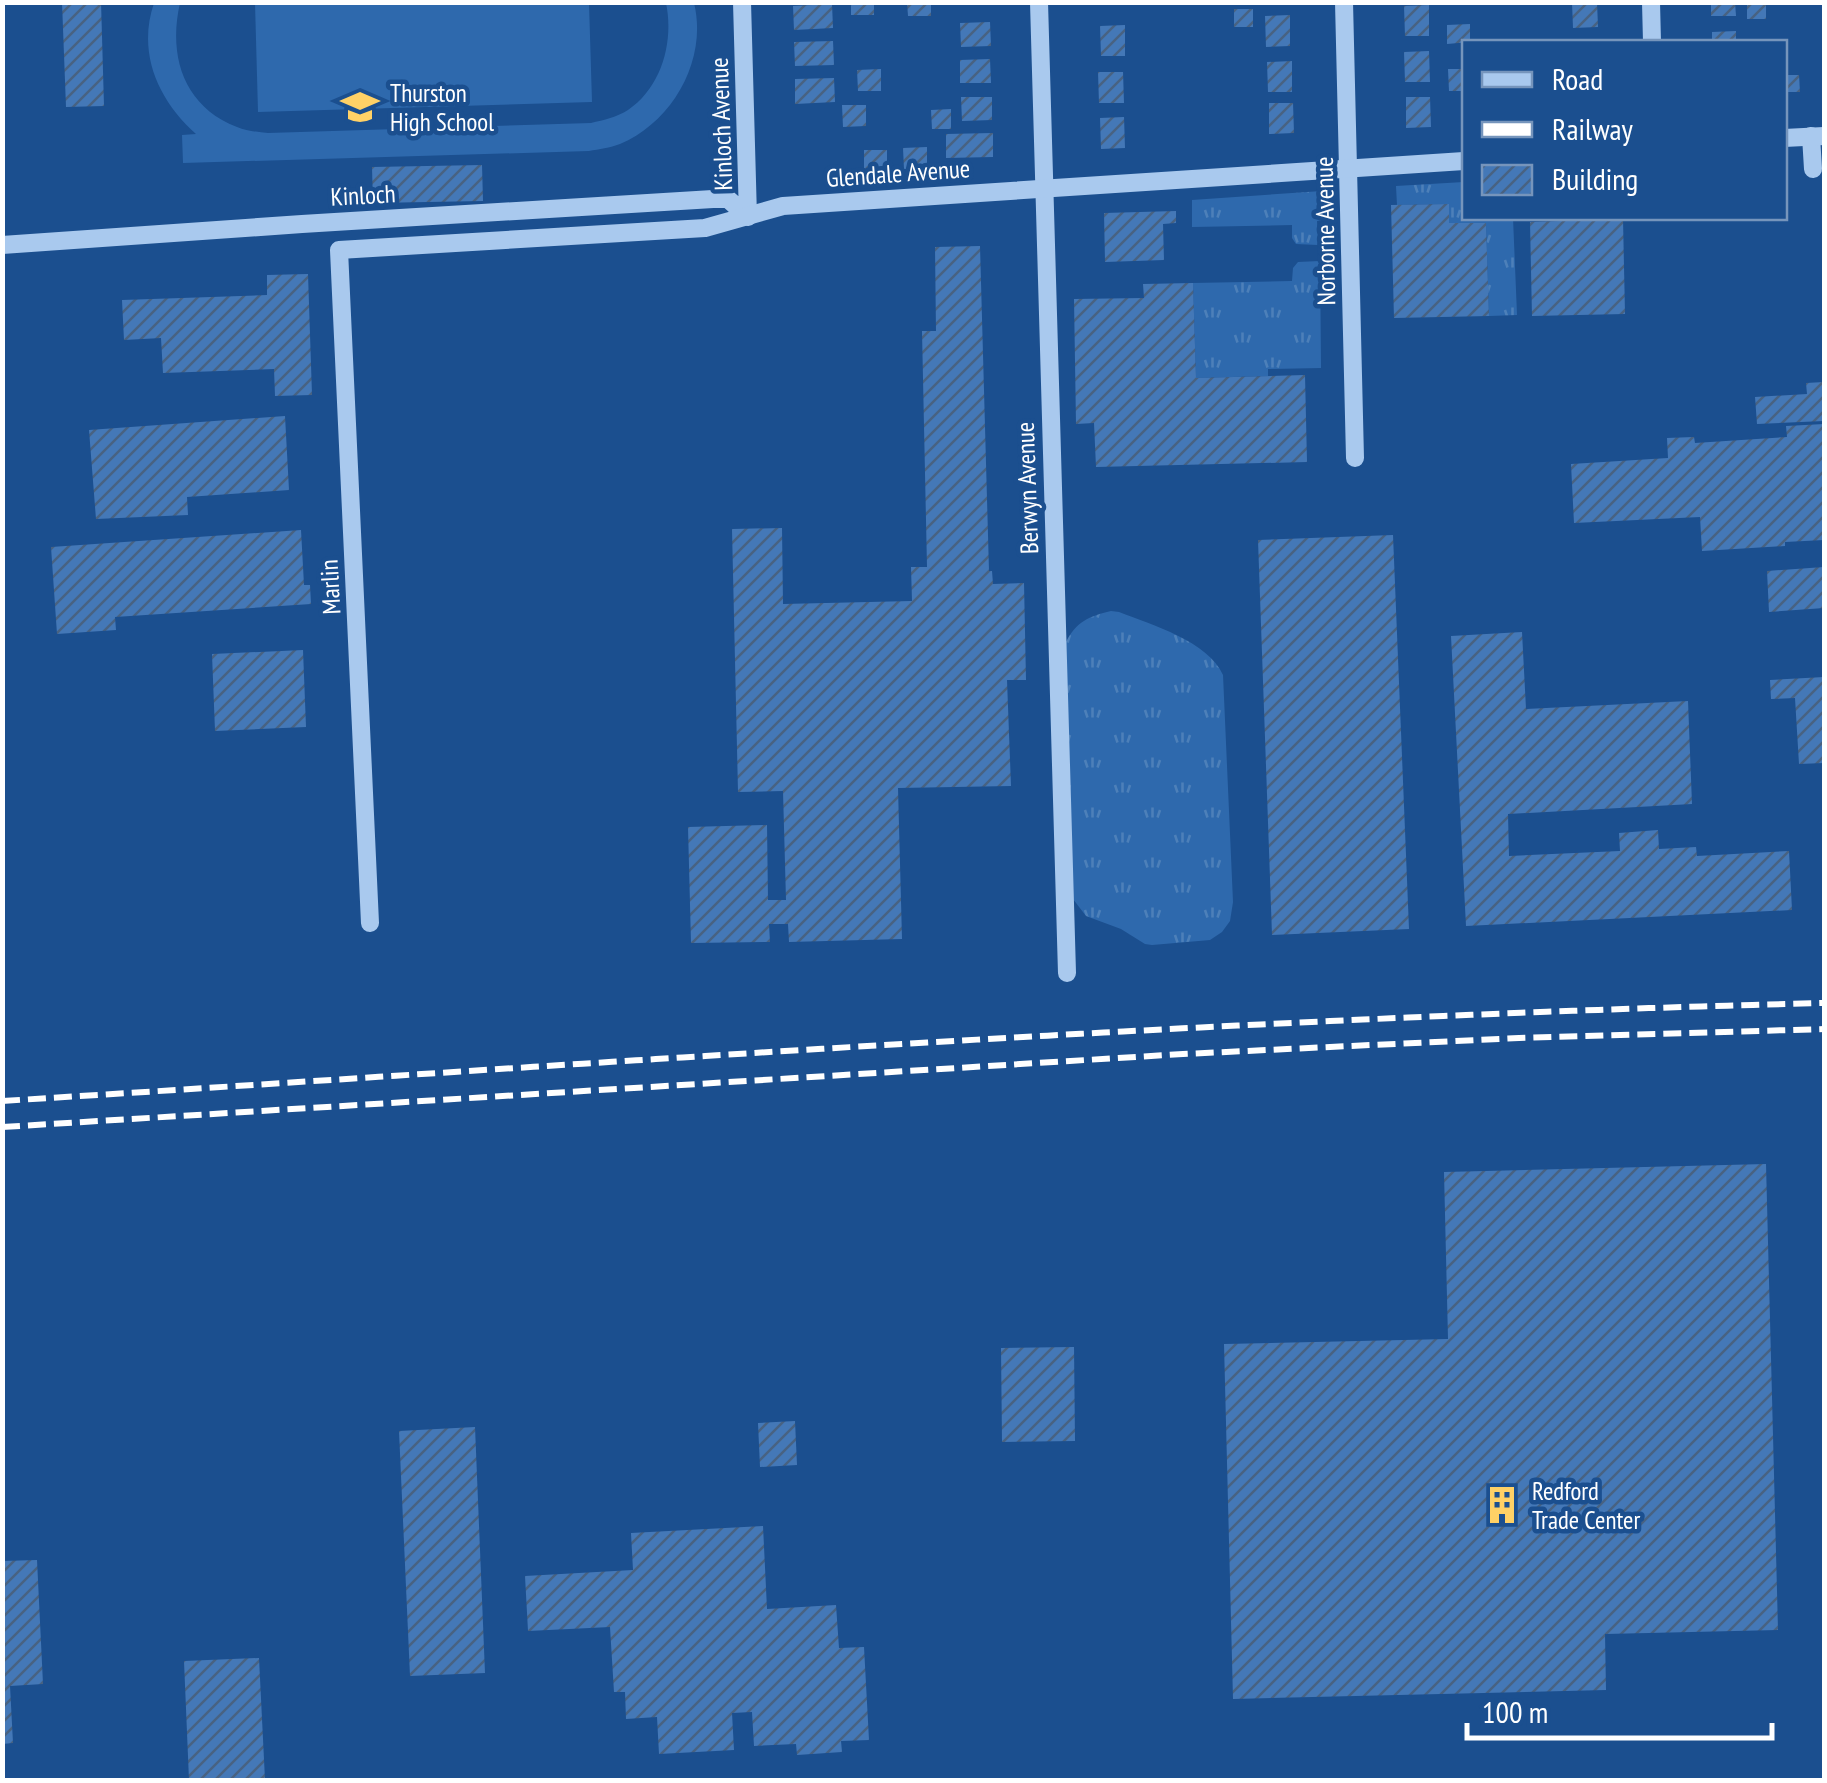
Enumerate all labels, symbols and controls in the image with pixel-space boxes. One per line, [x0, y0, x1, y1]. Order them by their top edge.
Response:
legend [1462, 40, 1787, 220]
street label: Kinloch Avenue [703, 57, 739, 191]
text: Road [1552, 59, 1603, 98]
place label: Thurston High School [390, 77, 494, 138]
school or university icon: Thurston High School [339, 86, 381, 128]
text: Railway [1552, 109, 1634, 148]
street label: Glendale Avenue [825, 152, 971, 194]
street label: Norborne Avenue [1308, 156, 1342, 306]
text: Building [1552, 159, 1638, 198]
street label: Kinloch [330, 177, 396, 213]
street label: Berwyn Avenue [1009, 421, 1045, 555]
street label: Marlin [313, 559, 347, 615]
place label: Redford Trade Center [1532, 1475, 1640, 1536]
building icon: Redford Trade Center [1481, 1484, 1523, 1526]
scale bar [1467, 1678, 1772, 1740]
text: 100 m [1482, 1692, 1548, 1731]

